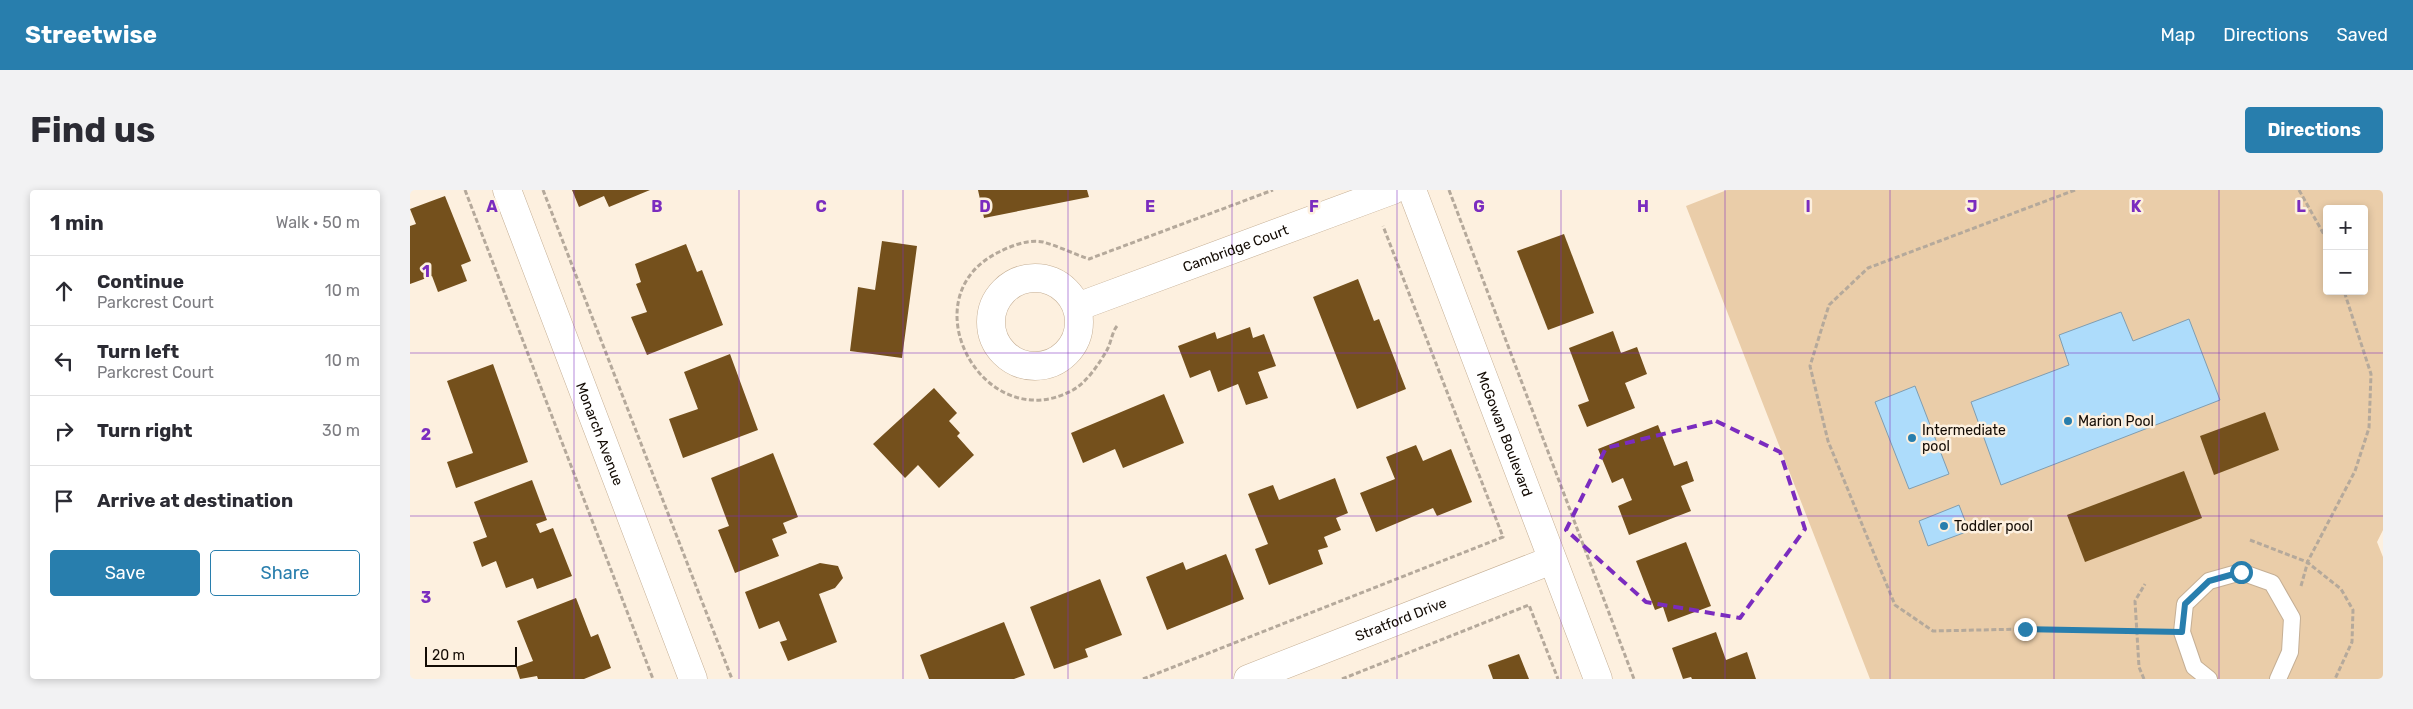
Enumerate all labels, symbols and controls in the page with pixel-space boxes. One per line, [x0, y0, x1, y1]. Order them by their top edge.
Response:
text: Streetwise [25, 21, 157, 49]
text: Map [2160, 24, 2195, 46]
text: Directions [2223, 24, 2309, 46]
text: Saved [2337, 24, 2388, 46]
button: Directions [2245, 107, 2383, 153]
text: Find us [30, 109, 155, 151]
text: A [486, 197, 498, 216]
text: B [651, 197, 663, 216]
text: C [815, 197, 827, 216]
text: D [979, 197, 991, 216]
text: E [1145, 197, 1155, 216]
text: F [1309, 197, 1319, 216]
text: G [1473, 197, 1485, 216]
text: H [1637, 197, 1649, 216]
text: I [1805, 197, 1811, 216]
text: J [1967, 197, 1977, 216]
text: K [2131, 197, 2142, 216]
text: L [2296, 197, 2306, 216]
map controls [2323, 205, 2368, 295]
button: + [2323, 205, 2368, 250]
text: 1 min [50, 210, 104, 235]
text: Walk · 50 m [276, 213, 360, 232]
street label: Cambridge Court [1181, 221, 1291, 276]
button: − [2323, 250, 2368, 295]
text: 1 [422, 262, 430, 281]
text: Continue [97, 270, 184, 293]
icon: ahead [50, 277, 78, 305]
text: 10 m [325, 281, 360, 300]
text: Parkcrest Court [97, 293, 214, 312]
text: Turn left [97, 340, 179, 363]
icon: left [50, 347, 78, 375]
text: 10 m [325, 351, 360, 370]
text: Parkcrest Court [97, 363, 214, 382]
street label: McGowan Boulevard [1473, 369, 1536, 499]
street label: Monarch Avenue [572, 380, 627, 488]
place label: Marion Pool [2078, 413, 2154, 430]
marker: Marion Pool [2062, 415, 2074, 427]
icon: right [50, 417, 78, 445]
text: Turn right [97, 419, 192, 442]
text: 30 m [322, 421, 360, 440]
place label: Intermediate pool [1922, 422, 2006, 455]
text: 2 [421, 425, 431, 444]
marker: Intermediate pool [1906, 432, 1918, 444]
icon: arrive [50, 487, 78, 515]
text: Arrive at destination [97, 489, 293, 512]
place label: Toddler pool [1954, 518, 2033, 535]
marker: Toddler pool [1938, 520, 1950, 532]
button: Save [50, 550, 200, 596]
button: Share [210, 550, 360, 596]
route start [2230, 561, 2253, 584]
text: 3 [421, 588, 431, 607]
street label: Stratford Drive [1353, 594, 1449, 645]
route end [2014, 618, 2037, 641]
scale bar [425, 644, 518, 667]
text: 20 m [432, 647, 465, 664]

